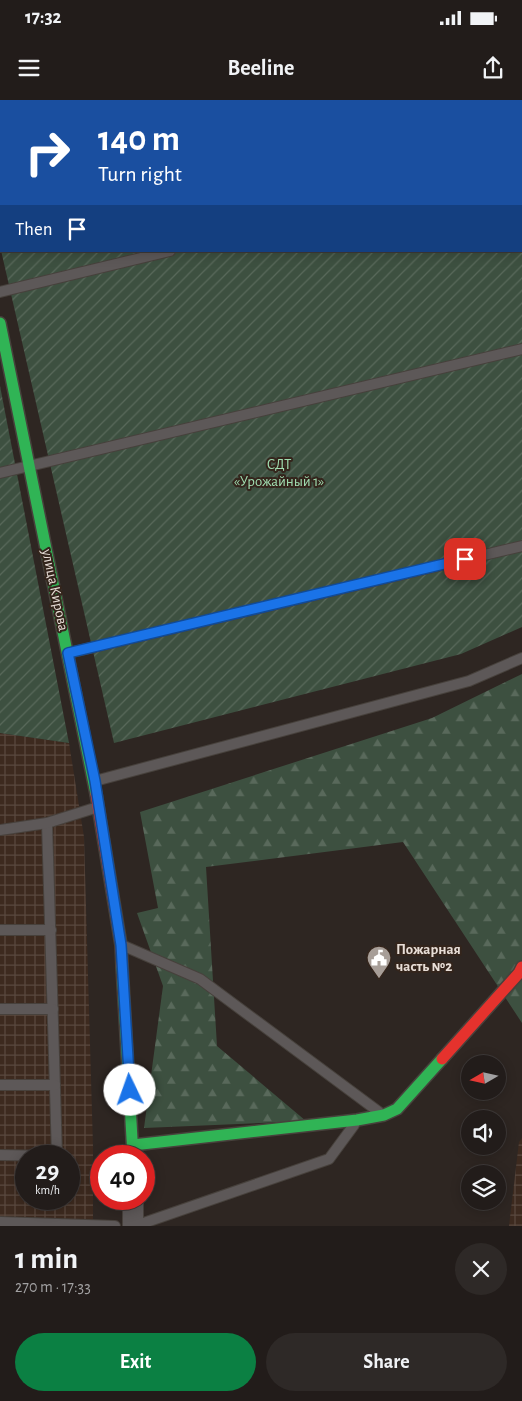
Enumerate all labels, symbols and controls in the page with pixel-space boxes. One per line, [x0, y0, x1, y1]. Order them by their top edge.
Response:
text: 17:32 [25, 8, 62, 27]
icon: menu [15, 54, 43, 82]
icon: share [479, 54, 507, 82]
text: Beeline [228, 57, 294, 79]
icon: right [15, 120, 80, 185]
text: 140 m [98, 122, 180, 157]
text: Turn right [98, 163, 182, 185]
icon: arrive [63, 215, 91, 243]
text: Then [15, 220, 53, 239]
park label: СДТ «Урожайный 1» [234, 457, 324, 489]
pin [444, 538, 486, 580]
icon: arrive [451, 545, 479, 573]
street label: улица Кирова [39, 547, 71, 632]
place label: Пожарная часть №2 [396, 942, 461, 974]
public building icon: Пожарная часть №2 [366, 945, 392, 979]
north arrow [461, 1055, 506, 1100]
map controls [461, 1055, 506, 1210]
position arrow [103, 1063, 155, 1115]
button: sound [461, 1110, 506, 1155]
speed limit sign: 40 [90, 1145, 155, 1210]
text: 29 [36, 1159, 59, 1184]
button: layers [461, 1165, 506, 1210]
text: km/h [35, 1184, 60, 1196]
button: close [455, 1243, 507, 1295]
text: 1 min [15, 1244, 78, 1274]
text: 270 m · 17:33 [15, 1279, 91, 1295]
button: Exit [15, 1333, 256, 1391]
button: Share [266, 1333, 507, 1391]

